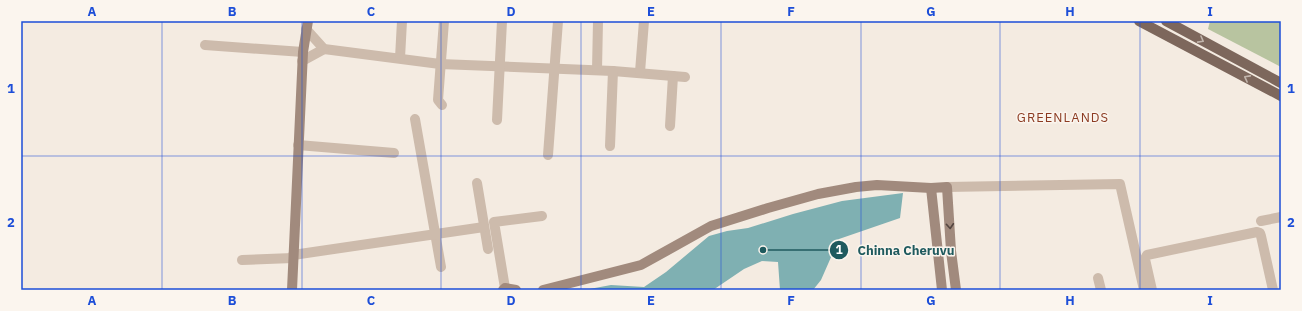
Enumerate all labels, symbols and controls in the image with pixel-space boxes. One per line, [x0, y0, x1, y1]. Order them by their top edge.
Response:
text: A [88, 3, 97, 20]
text: B [228, 3, 237, 20]
text: C [367, 3, 376, 20]
text: D [506, 3, 516, 20]
text: E [647, 3, 655, 20]
text: F [787, 3, 795, 20]
text: G [926, 3, 936, 20]
text: H [1065, 3, 1075, 20]
text: I [1207, 3, 1213, 20]
one-way arrow [1196, 35, 1204, 42]
one-way arrow [1243, 75, 1251, 83]
text: 1 [7, 80, 15, 97]
text: 1 [1287, 80, 1295, 97]
district label: GREENLANDS [1017, 109, 1109, 126]
text: 2 [7, 214, 15, 231]
text: 2 [1287, 214, 1295, 231]
one-way arrow [945, 223, 954, 229]
callout: Chinna Cheruvu [829, 238, 962, 263]
text: 1 [835, 242, 843, 257]
text: Chinna Cheruvu [857, 242, 955, 259]
text: A [88, 292, 97, 309]
text: B [228, 292, 237, 309]
text: C [367, 292, 376, 309]
text: D [506, 292, 516, 309]
text: E [647, 292, 655, 309]
text: F [787, 292, 795, 309]
text: G [926, 292, 936, 309]
text: H [1065, 292, 1075, 309]
text: I [1207, 292, 1213, 309]

